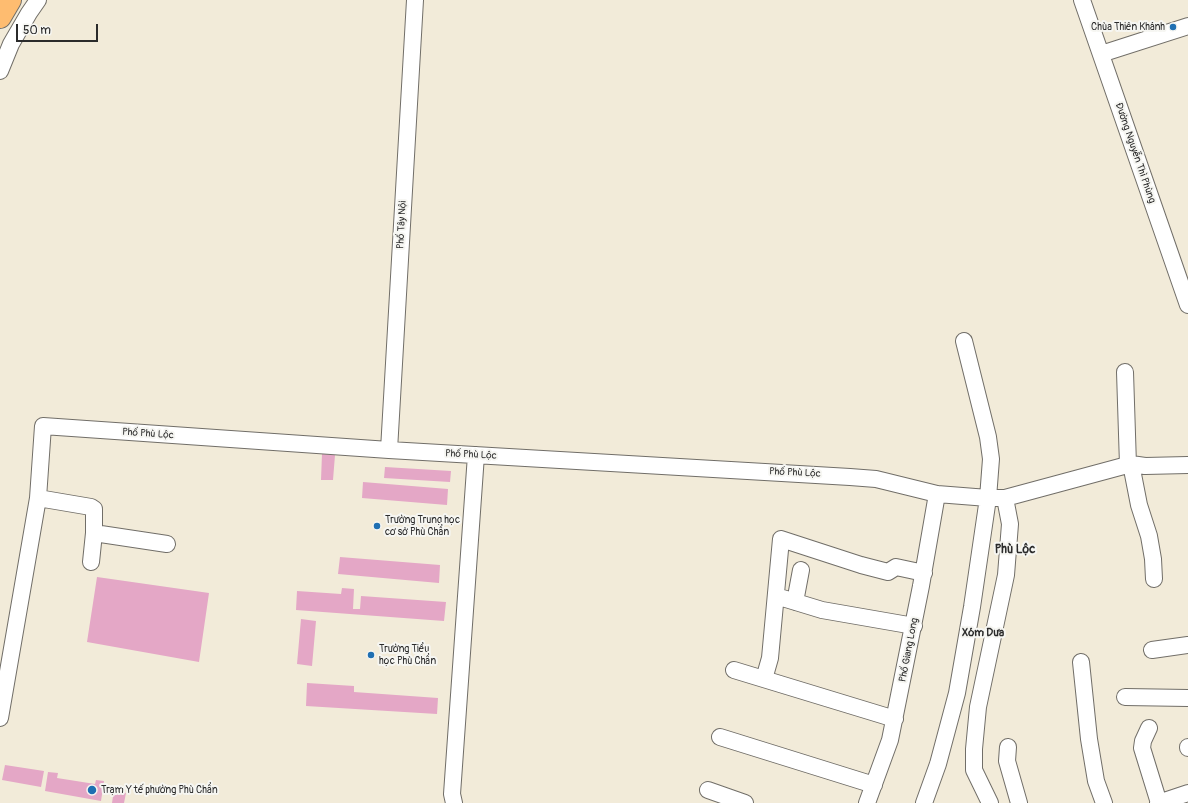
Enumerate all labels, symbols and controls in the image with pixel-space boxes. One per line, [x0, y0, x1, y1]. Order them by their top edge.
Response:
scale bar [18, 16, 100, 42]
place label: Chùa Thiên Khánh [1091, 21, 1165, 33]
marker: Chùa Thiên Khánh [1168, 22, 1178, 32]
text: 50 m [23, 23, 51, 38]
street label: Đường Nguyễn Thì Phùng [1112, 101, 1158, 205]
street label: Phố Tây Nội [395, 200, 409, 250]
street label: Phố Phù Lộc [122, 426, 174, 442]
street label: Phố Phù Lộc [445, 448, 497, 462]
street label: Phố Phù Lộc [769, 466, 821, 480]
place label: Trường Trung học cơ sở Phù Chẩn [385, 514, 460, 538]
marker: Trường Trung học cơ sở Phù Chẩn [372, 521, 382, 531]
district label: Phù Lộc [995, 543, 1035, 557]
street label: Phố Giang Long [897, 617, 921, 683]
district label: Xóm Dưa [962, 626, 1004, 640]
place label: Trường Tiểu học Phù Chẩn [379, 643, 436, 666]
marker: Trường Tiểu học Phù Chẩn [366, 650, 376, 660]
marker: Trạm Y tế phường Phù Chẩn [86, 784, 98, 796]
place label: Trạm Y tế phường Phù Chẩn [101, 784, 218, 796]

